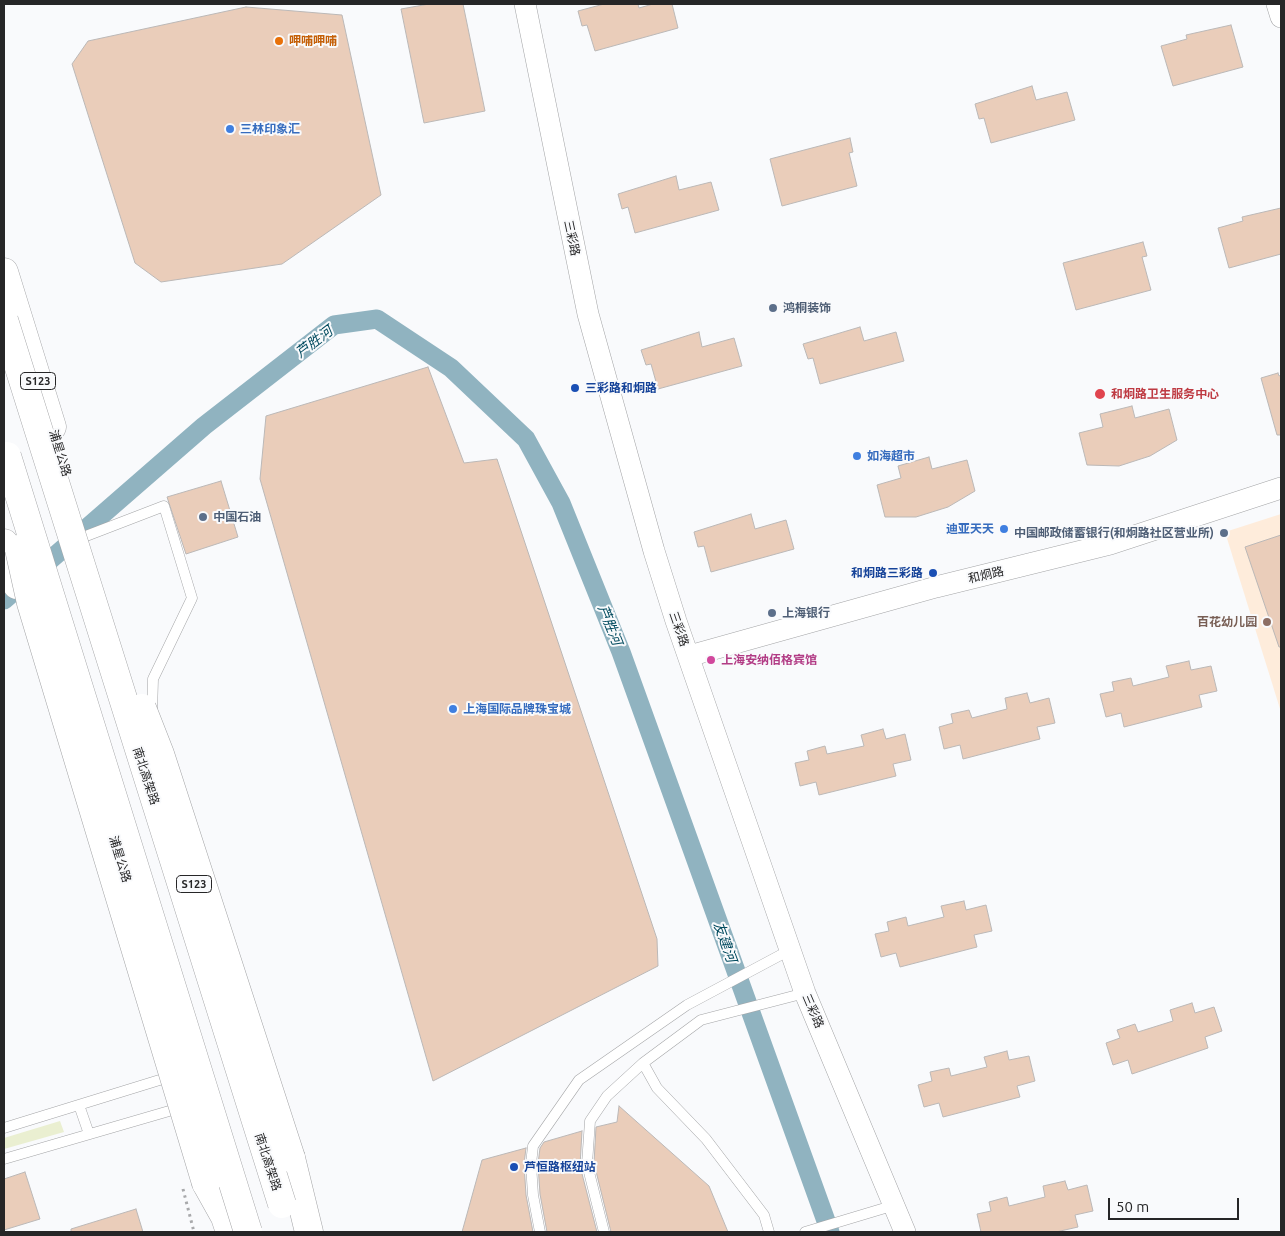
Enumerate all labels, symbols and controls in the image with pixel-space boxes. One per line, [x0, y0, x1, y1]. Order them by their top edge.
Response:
place label: 呷哺呷哺 [289, 34, 337, 48]
marker: 呷哺呷哺 [273, 35, 285, 47]
place label: 三林印象汇 [240, 122, 300, 136]
marker: 三林印象汇 [224, 123, 236, 135]
street label: 三彩路 [561, 219, 583, 257]
place label: 鸿桐装饰 [783, 301, 831, 315]
marker: 鸿桐装饰 [767, 302, 779, 314]
water label: 芦胜河 [292, 323, 336, 361]
road number: S123 [20, 372, 56, 390]
place label: 三彩路和炯路 [585, 381, 657, 395]
marker: 三彩路和炯路 [569, 382, 581, 394]
marker: 和炯路卫生服务中心 [1093, 387, 1107, 401]
place label: 和炯路卫生服务中心 [1111, 387, 1219, 401]
street label: 浦星公路 [46, 428, 74, 478]
place label: 如海超市 [867, 449, 915, 463]
marker: 如海超市 [851, 450, 863, 462]
place label: 中国石油 [213, 510, 261, 524]
marker: 中国石油 [197, 511, 209, 523]
place label: 迪亚天天 [946, 522, 994, 536]
marker: 迪亚天天 [998, 523, 1010, 535]
place label: 中国邮政储蓄银行(和炯路社区营业所) [1014, 526, 1214, 540]
marker: 中国邮政储蓄银行(和炯路社区营业所) [1218, 527, 1230, 539]
street label: 和炯路 [967, 564, 1005, 586]
place label: 和炯路三彩路 [851, 566, 923, 580]
marker: 和炯路三彩路 [927, 567, 939, 579]
water label: 芦胜河 [594, 602, 626, 648]
place label: 上海银行 [782, 606, 830, 620]
marker: 上海银行 [766, 607, 778, 619]
street label: 三彩路 [666, 610, 692, 648]
place label: 百花幼儿园 [1197, 615, 1257, 629]
marker: 百花幼儿园 [1261, 616, 1273, 628]
place label: 上海安纳佰格宾馆 [721, 653, 817, 667]
marker: 上海安纳佰格宾馆 [705, 654, 717, 666]
place label: 上海国际品牌珠宝城 [463, 702, 571, 716]
marker: 上海国际品牌珠宝城 [447, 703, 459, 715]
street label: 南北高架路 [130, 745, 162, 807]
street label: 浦星公路 [106, 834, 134, 884]
road number: S123 [176, 876, 212, 892]
water label: 友建河 [710, 919, 740, 965]
street label: 三彩路 [799, 992, 827, 1030]
street label: 南北高架路 [252, 1131, 284, 1193]
place label: 芦恒路枢纽站 [524, 1160, 596, 1174]
marker: 芦恒路枢纽站 [508, 1161, 520, 1173]
scale bar [1110, 1188, 1241, 1220]
text: 50 m [1116, 1198, 1149, 1215]

